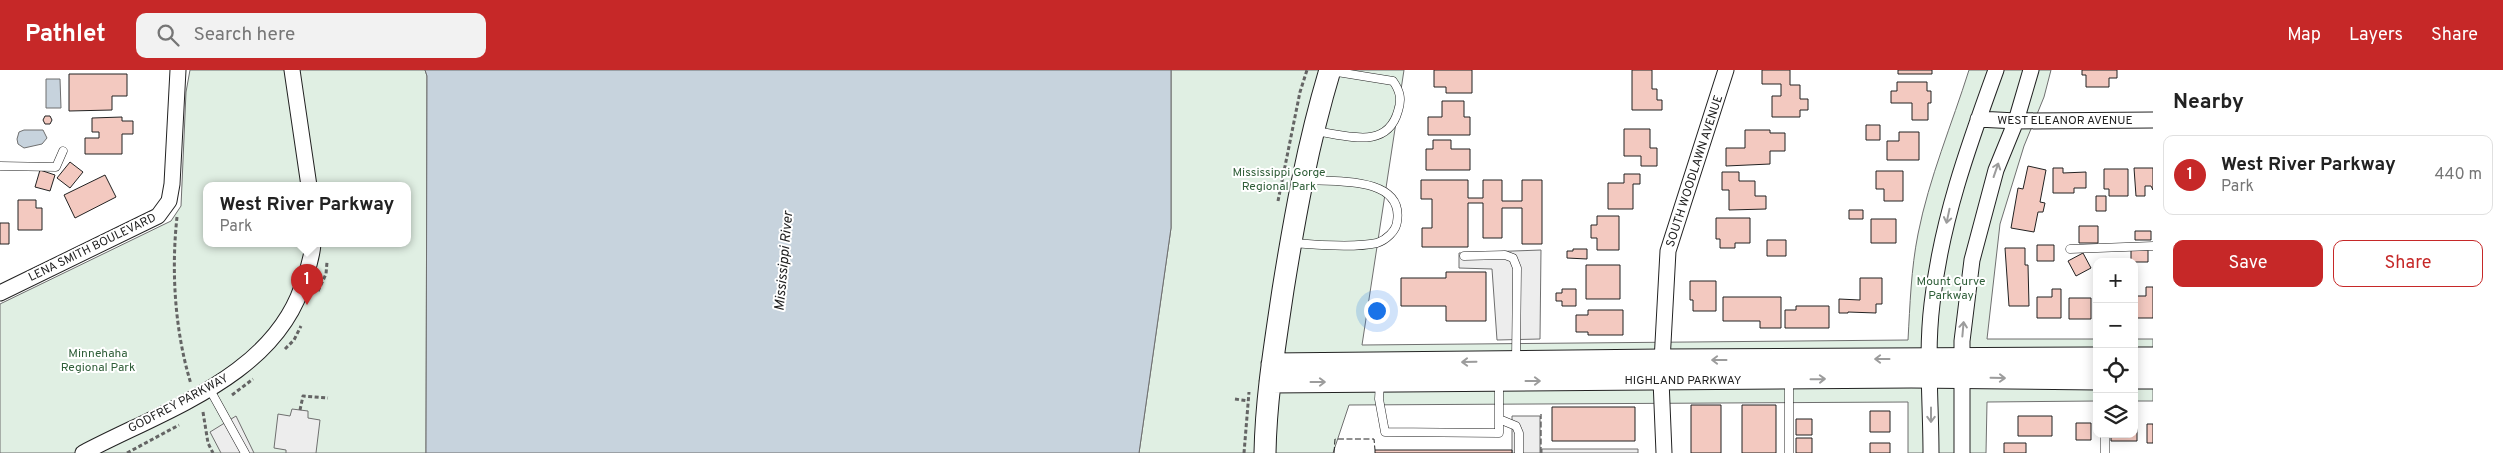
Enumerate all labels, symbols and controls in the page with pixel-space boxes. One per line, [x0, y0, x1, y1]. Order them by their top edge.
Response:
search box [136, 13, 486, 58]
text: Pathlet [25, 20, 106, 50]
icon: search [154, 21, 182, 49]
text: Search here [194, 23, 295, 47]
text: Map [2287, 24, 2321, 47]
text: Layers [2349, 24, 2403, 47]
text: Share [2431, 24, 2478, 47]
text: Nearby [2173, 89, 2244, 116]
street label: SOUTH WOODLAWN AVENUE [1663, 93, 1727, 249]
street label: WEST ELEANOR AVENUE [1997, 113, 2133, 129]
text: West River Parkway [2221, 153, 2396, 177]
one-way arrow [1992, 163, 2001, 178]
park label: Mississippi Gorge Regional Park [1232, 165, 1326, 195]
text: 1 [2187, 165, 2193, 185]
text: 440 m [2435, 165, 2482, 185]
text: Park [2221, 177, 2254, 197]
popup [203, 182, 411, 247]
text: West River Parkway [220, 193, 394, 217]
one-way arrow [1943, 207, 1952, 223]
water label: Mississippi River [772, 209, 797, 312]
street label: LENA SMITH BOULEVARD [26, 210, 159, 286]
text: Park [220, 217, 253, 237]
button: Save [2173, 240, 2323, 287]
button: Share [2333, 240, 2483, 287]
map controls [2093, 258, 2138, 438]
button: + [2093, 258, 2138, 303]
pin: 1 [291, 264, 323, 305]
park label: Mount Curve Parkway [1916, 274, 1986, 304]
your location [1364, 298, 1390, 324]
button: − [2093, 303, 2138, 348]
one-way arrow [1958, 321, 1967, 337]
park label: Minnehaha Regional Park [61, 346, 135, 376]
button: locate [2093, 348, 2138, 393]
one-way arrow [1874, 354, 1890, 364]
one-way arrow [1712, 355, 1728, 365]
one-way arrow [1462, 357, 1478, 367]
street label: GODFREY PARKWAY [126, 371, 232, 437]
street label: HIGHLAND PARKWAY [1625, 373, 1742, 389]
one-way arrow [1990, 373, 2006, 382]
one-way arrow [1810, 374, 1826, 384]
one-way arrow [1525, 376, 1541, 386]
one-way arrow [1310, 377, 1326, 387]
button: layers [2093, 393, 2138, 438]
one-way arrow [1926, 406, 1936, 423]

